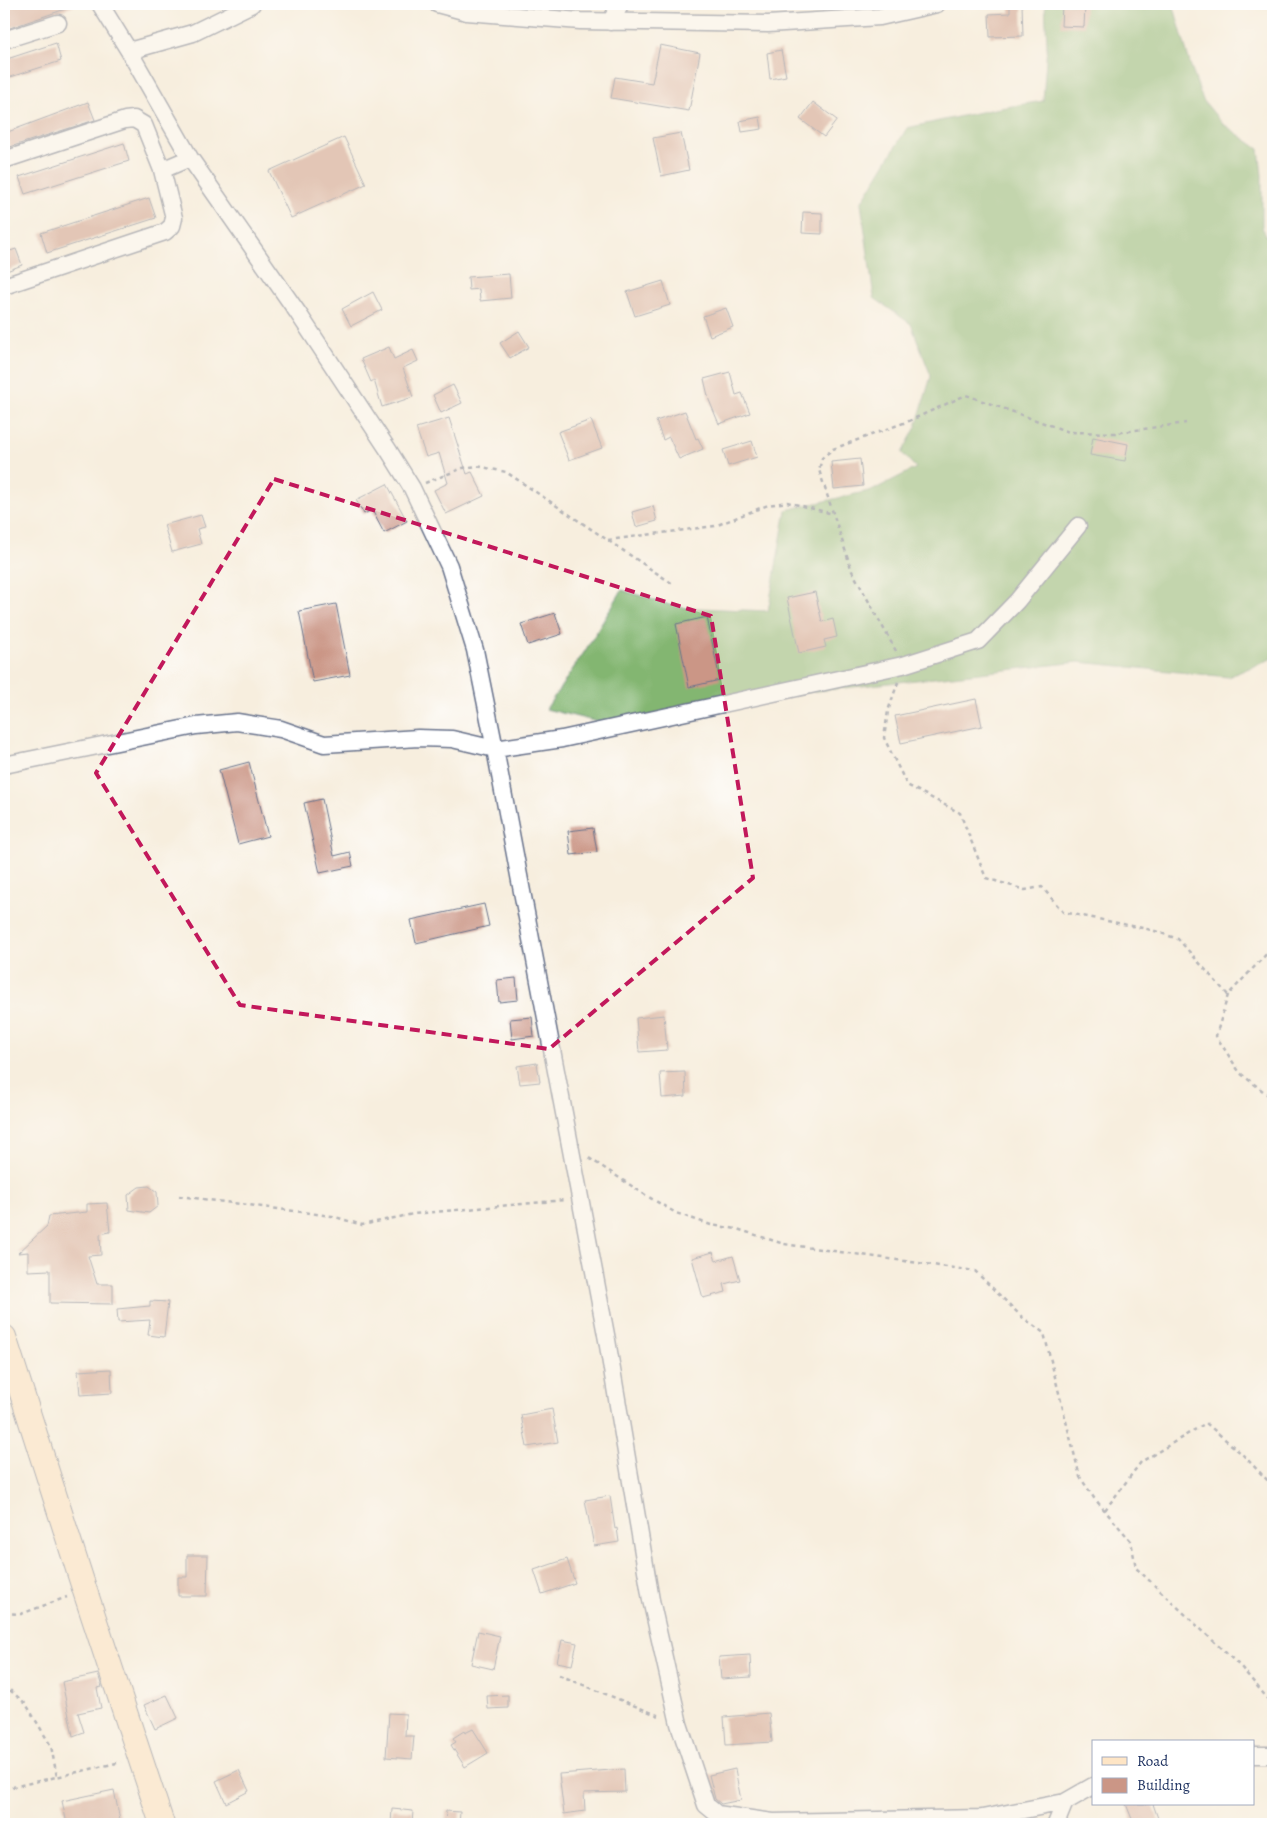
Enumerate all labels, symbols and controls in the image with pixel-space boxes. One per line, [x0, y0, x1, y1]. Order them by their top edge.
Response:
legend [1092, 1740, 1254, 1806]
text: Road [1137, 1751, 1169, 1771]
text: Building [1137, 1775, 1190, 1795]

